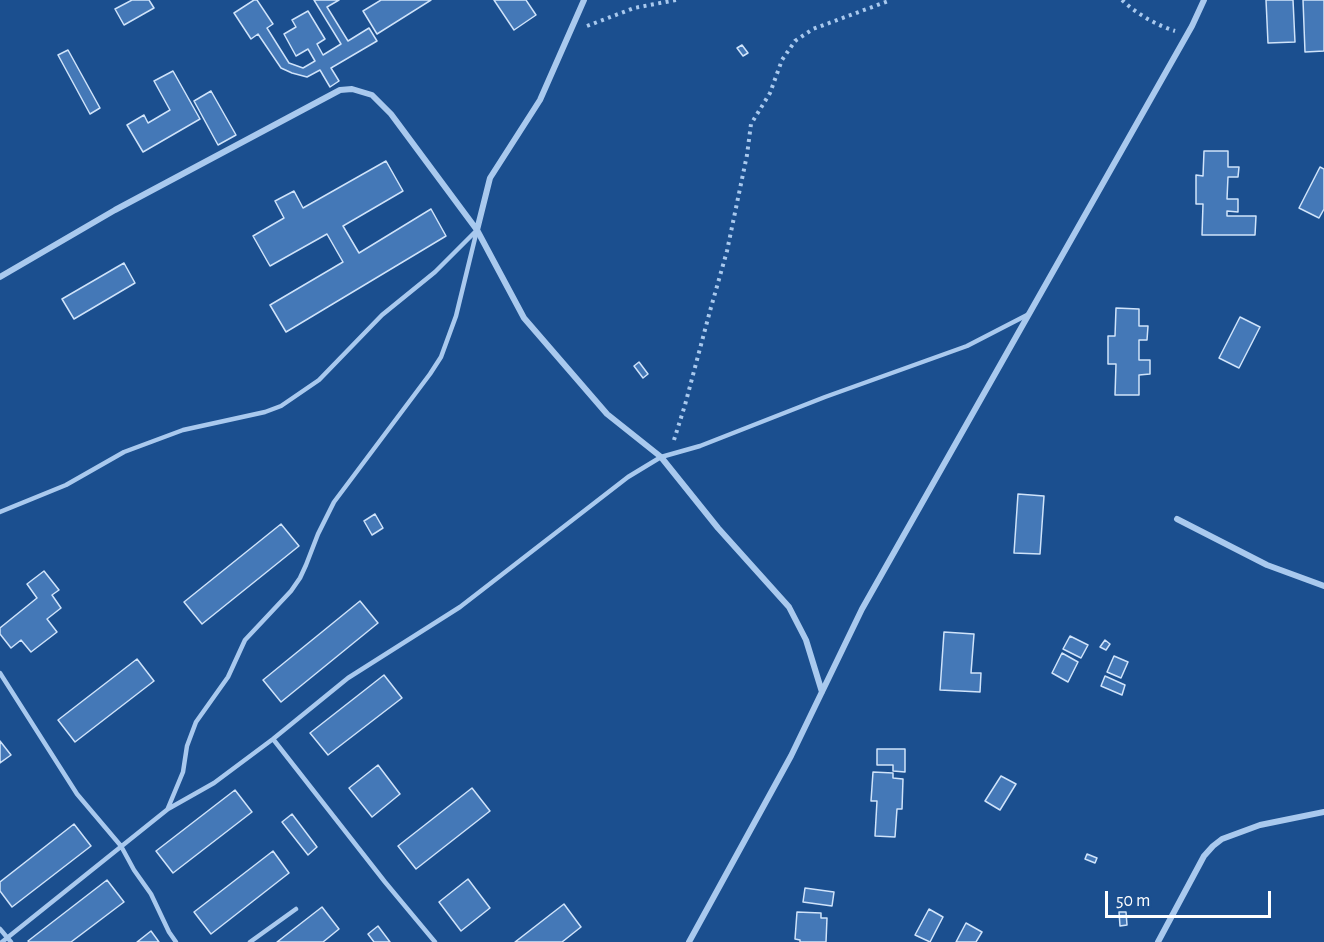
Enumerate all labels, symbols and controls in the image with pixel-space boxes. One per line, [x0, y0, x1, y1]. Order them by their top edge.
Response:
scale bar [1108, 879, 1274, 917]
text: 50 m [1116, 892, 1150, 910]

